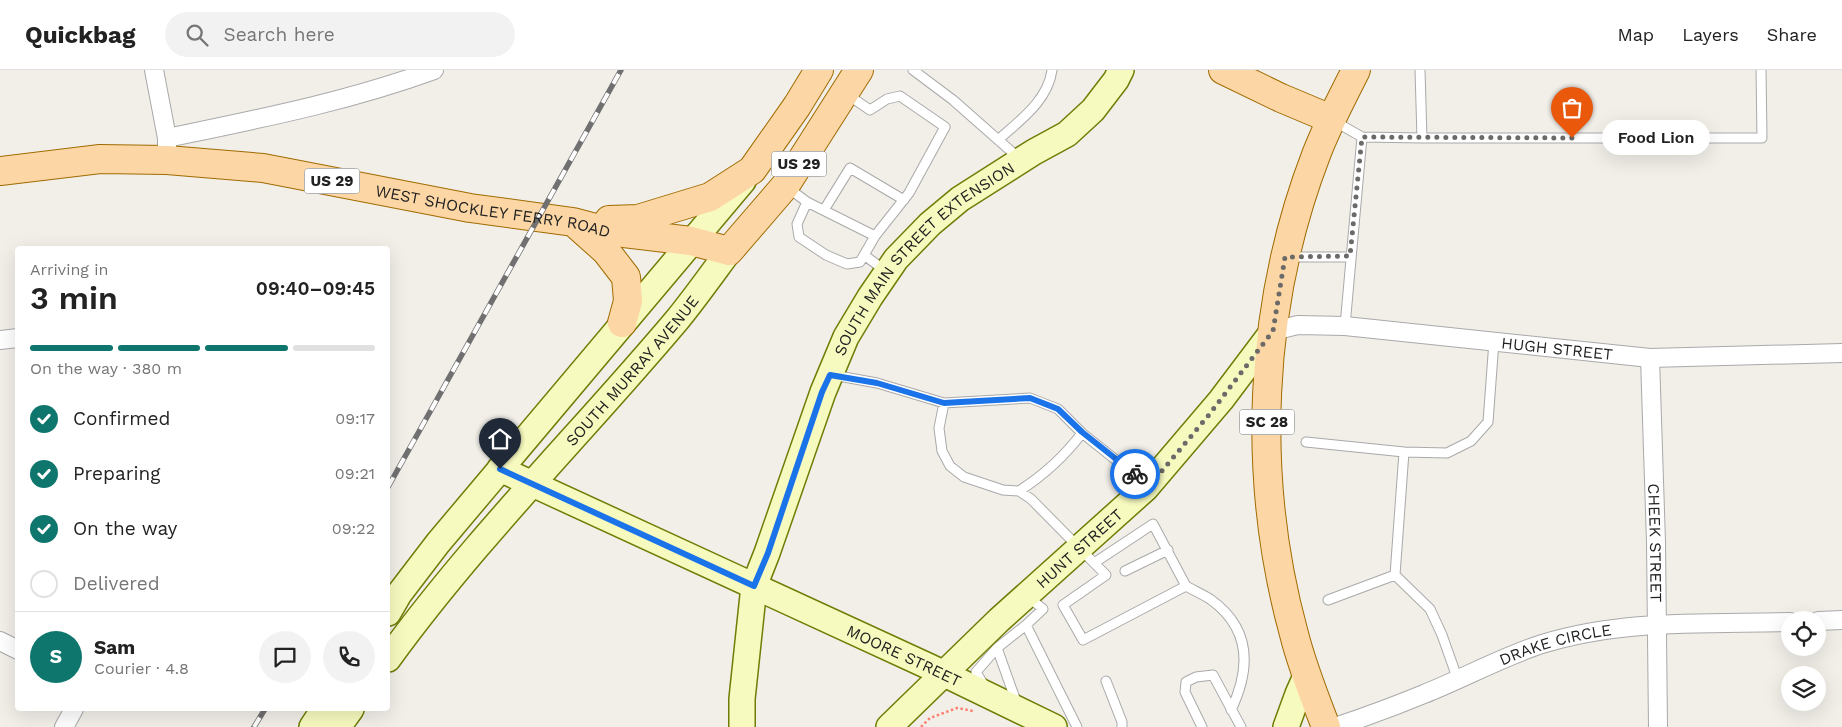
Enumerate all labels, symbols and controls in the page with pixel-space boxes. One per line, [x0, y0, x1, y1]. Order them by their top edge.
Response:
search box [165, 12, 515, 57]
text: Quickbag [25, 21, 135, 49]
icon: search [183, 21, 211, 49]
text: Search here [223, 23, 335, 46]
text: Map [1617, 24, 1654, 45]
text: Layers [1682, 24, 1739, 45]
text: Share [1767, 24, 1817, 45]
pin [1551, 87, 1593, 138]
icon: bag [1558, 94, 1586, 122]
callout: Food Lion [1602, 120, 1710, 156]
text: Food Lion [1618, 128, 1694, 147]
road number: US 29 [772, 152, 826, 176]
street label: SOUTH MAIN STREET EXTENSION [830, 158, 1018, 359]
road number: US 29 [304, 168, 360, 194]
street label: WEST SHOCKLEY FERRY ROAD [374, 181, 612, 241]
text: Arriving in [30, 260, 108, 279]
text: 09:40–09:45 [256, 277, 375, 300]
text: 3 min [30, 279, 118, 317]
street label: SOUTH MURRAY AVENUE [562, 292, 703, 450]
street label: HUGH STREET [1500, 333, 1614, 364]
text: On the way · 380 m [30, 359, 182, 378]
icon: check [30, 405, 58, 433]
text: Confirmed [73, 407, 170, 430]
text: 09:17 [335, 409, 375, 428]
road number: SC 28 [1240, 410, 1294, 434]
pin [479, 418, 521, 469]
icon: home [486, 425, 514, 453]
courier [1110, 449, 1160, 499]
icon: check [30, 460, 58, 488]
icon: bike [1121, 460, 1149, 488]
text: Preparing [73, 462, 160, 485]
text: 09:21 [335, 464, 375, 483]
street label: CHEEK STREET [1644, 483, 1666, 603]
street label: HUNT STREET [1032, 505, 1127, 592]
icon: check [30, 515, 58, 543]
text: On the way [73, 517, 177, 540]
text: 09:22 [332, 519, 375, 538]
text: Delivered [73, 572, 160, 595]
map controls [1781, 611, 1826, 711]
button: locate [1781, 611, 1826, 656]
street label: DRAKE CIRCLE [1496, 620, 1613, 669]
street label: MOORE STREET [844, 621, 965, 691]
button: chat [259, 631, 311, 683]
button: phone [323, 631, 375, 683]
text: Sam [94, 636, 135, 659]
text: S [50, 645, 62, 668]
text: Courier · 4.8 [94, 659, 189, 678]
button: layers [1781, 666, 1826, 711]

